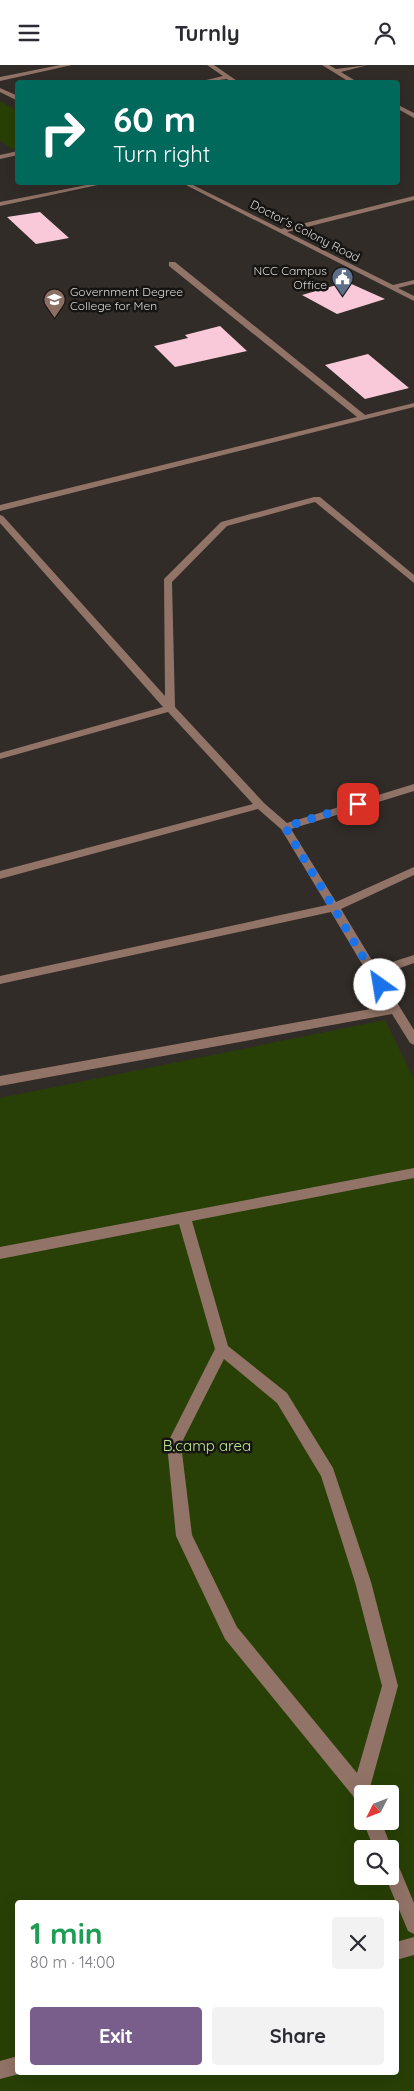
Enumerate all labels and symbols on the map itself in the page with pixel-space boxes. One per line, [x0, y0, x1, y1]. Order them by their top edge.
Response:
street label: Doctor's Colony Road [248, 196, 363, 265]
place label: NCC Campus Office [254, 263, 327, 292]
public building icon: NCC Campus Office [331, 266, 355, 297]
place label: Government Degree College for Men [70, 284, 183, 313]
school or university icon: Government Degree College for Men [42, 287, 66, 318]
pin [337, 783, 379, 825]
position arrow [353, 958, 405, 1010]
park label: B.camp area [163, 1436, 251, 1455]
north arrow [354, 1785, 399, 1830]

